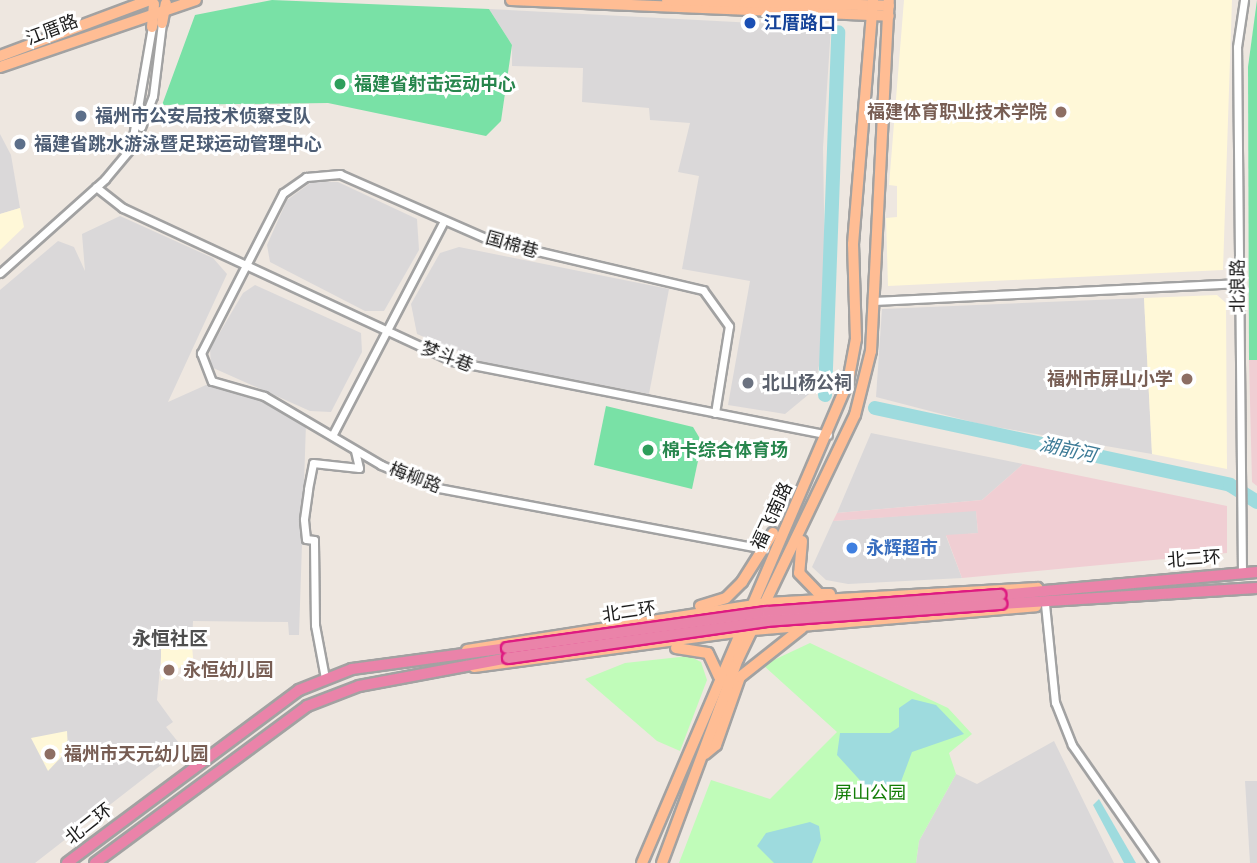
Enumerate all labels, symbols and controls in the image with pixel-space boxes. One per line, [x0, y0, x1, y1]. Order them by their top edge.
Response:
street label: 江厝路 [23, 10, 81, 50]
place label: 江厝路口 [764, 12, 836, 34]
marker: 江厝路口 [742, 15, 758, 31]
place label: 福建省射击运动中心 [354, 73, 516, 95]
marker: 福建省射击运动中心 [332, 76, 348, 92]
place label: 福建体育职业技术学院 [867, 101, 1047, 123]
marker: 福建体育职业技术学院 [1053, 104, 1069, 120]
place label: 福州市公安局技术侦察支队 [95, 105, 311, 127]
marker: 福州市公安局技术侦察支队 [73, 108, 89, 124]
place label: 福建省跳水游泳暨足球运动管理中心 [34, 133, 322, 155]
marker: 福建省跳水游泳暨足球运动管理中心 [12, 136, 28, 152]
street label: 国棉巷 [483, 227, 541, 263]
street label: 北浪路 [1227, 259, 1249, 313]
street label: 梦斗巷 [418, 337, 476, 377]
place label: 福州市屏山小学 [1047, 368, 1173, 390]
marker: 福州市屏山小学 [1179, 371, 1195, 387]
place label: 北山杨公祠 [762, 372, 852, 394]
marker: 北山杨公祠 [740, 375, 756, 391]
water label: 湖前河 [1038, 433, 1098, 467]
place label: 棉卡综合体育场 [662, 439, 788, 461]
marker: 棉卡综合体育场 [640, 442, 656, 458]
street label: 梅柳路 [386, 458, 444, 498]
street label: 福飞南路 [747, 479, 797, 553]
place label: 永辉超市 [866, 537, 938, 559]
marker: 永辉超市 [844, 540, 860, 556]
street label: 北二环 [1166, 546, 1222, 572]
street label: 北二环 [601, 598, 657, 626]
district label: 永恒社区 [132, 628, 208, 650]
place label: 永恒幼儿园 [183, 659, 273, 681]
marker: 永恒幼儿园 [161, 662, 177, 678]
place label: 福州市天元幼儿园 [64, 743, 208, 765]
marker: 福州市天元幼儿园 [42, 746, 58, 762]
park label: 屏山公园 [834, 782, 906, 804]
street label: 北二环 [61, 799, 117, 849]

